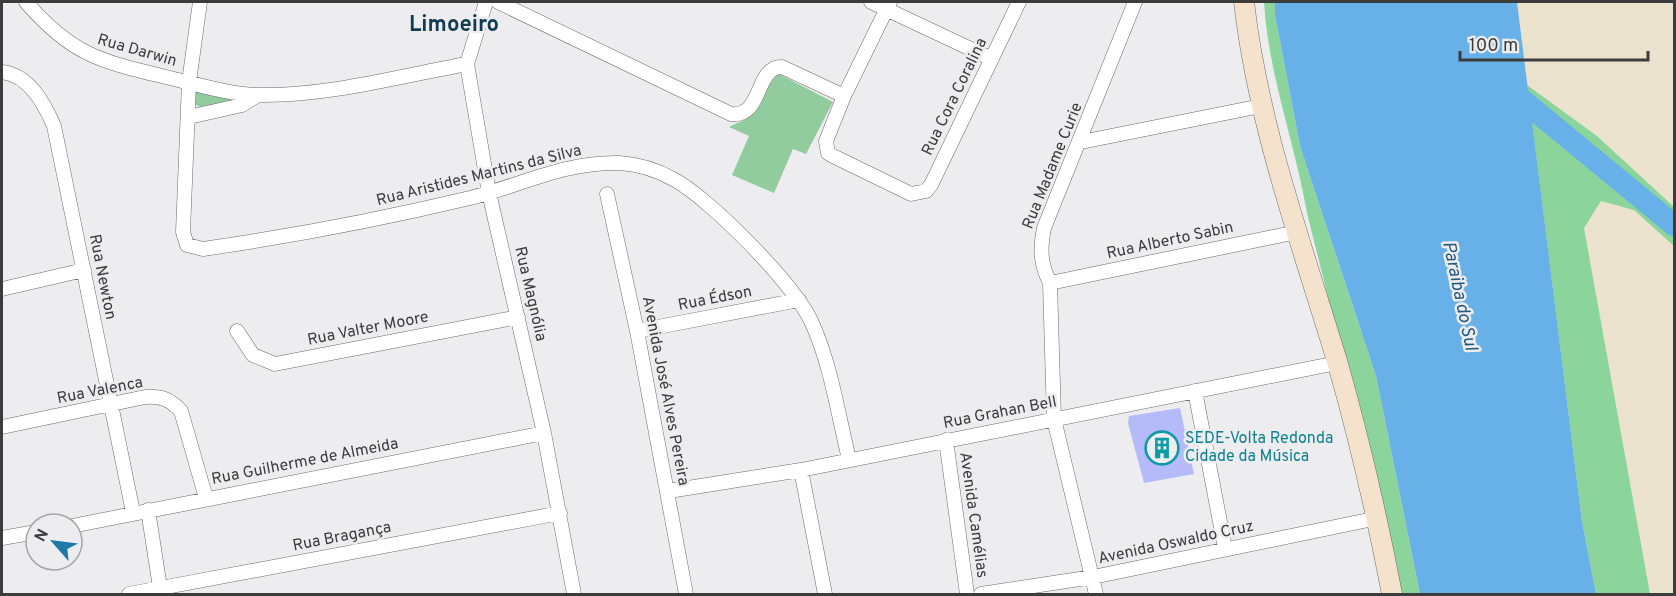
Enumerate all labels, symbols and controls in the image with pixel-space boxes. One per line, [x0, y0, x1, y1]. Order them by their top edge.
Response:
district label: Limoeiro [409, 12, 499, 39]
scale bar [1460, 24, 1648, 62]
street label: Rua Darwin [95, 30, 179, 72]
street label: Rua Cora Coralina [918, 35, 992, 159]
text: 100 m [1469, 35, 1518, 58]
street label: Rua Madame Curie [1018, 100, 1088, 232]
street label: Rua Aristides Martins da Silva [374, 141, 584, 211]
street label: Rua Alberto Sabin [1105, 218, 1235, 264]
street label: Rua Newton [84, 232, 120, 322]
water label: Paraiba do Sul [1436, 239, 1482, 354]
street label: Rua Magnólia [509, 245, 551, 343]
street label: Rua Édson [676, 280, 754, 316]
street label: Avenida José Alves Pereira [637, 295, 693, 487]
street label: Rua Valter Moore [306, 307, 430, 351]
street label: Rua Valenca [55, 373, 145, 409]
street label: Rua Grahan Bell [942, 392, 1058, 434]
place label: SEDE-Volta Redonda Cidade da Música [1185, 429, 1333, 467]
building icon: SEDE-Volta Redonda Cidade da Música [1144, 430, 1180, 466]
street label: Rua Guilherme de Almeida [210, 434, 400, 490]
street label: Avenida Camélias [954, 451, 992, 579]
north arrow [24, 512, 84, 572]
street label: Avenida Oswaldo Cruz [1096, 517, 1256, 569]
street label: Rua Bragança [291, 518, 393, 556]
text: N [31, 526, 54, 546]

